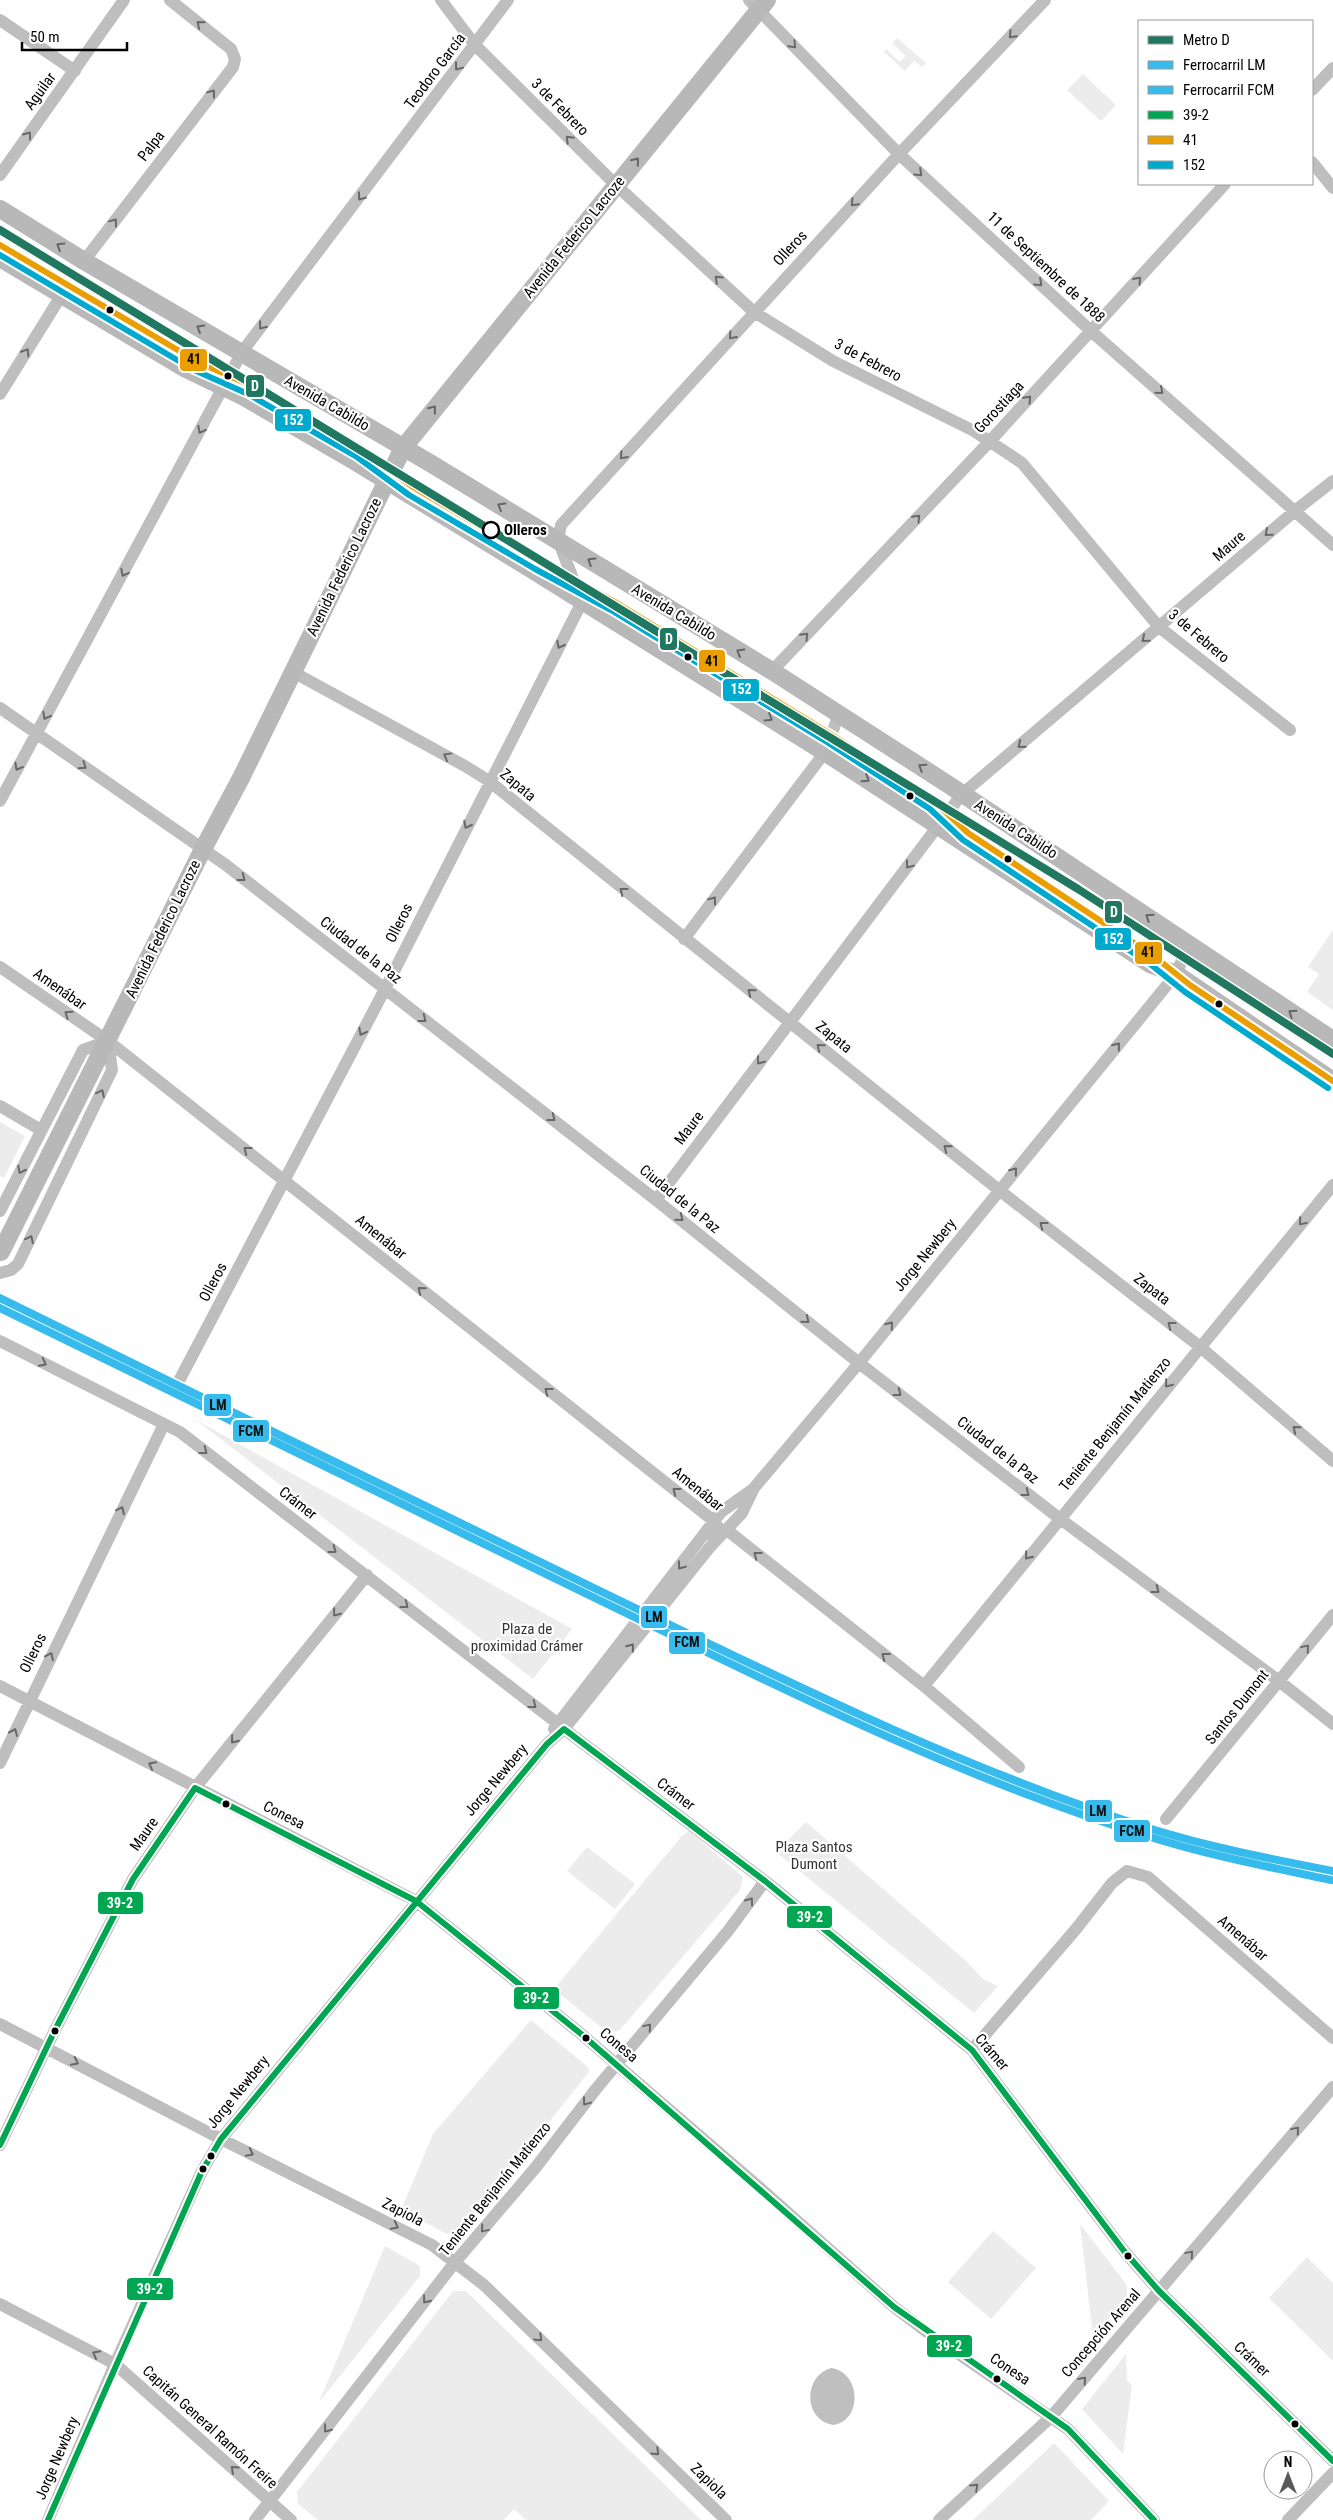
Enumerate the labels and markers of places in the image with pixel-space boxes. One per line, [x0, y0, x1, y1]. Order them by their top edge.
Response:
unlabelled marker [105, 305, 115, 315]
unlabelled marker [223, 371, 233, 381]
marker: Olleros [482, 521, 500, 539]
place label: Olleros [504, 521, 547, 539]
unlabelled marker [683, 652, 693, 662]
unlabelled marker [905, 791, 915, 801]
unlabelled marker [1003, 854, 1013, 864]
unlabelled marker [1214, 999, 1224, 1009]
unlabelled marker [221, 1799, 231, 1809]
unlabelled marker [50, 2026, 60, 2036]
unlabelled marker [581, 2033, 591, 2043]
unlabelled marker [206, 2151, 216, 2161]
unlabelled marker [198, 2164, 208, 2174]
unlabelled marker [1123, 2251, 1133, 2261]
unlabelled marker [992, 2374, 1002, 2384]
unlabelled marker [1290, 2419, 1300, 2429]

